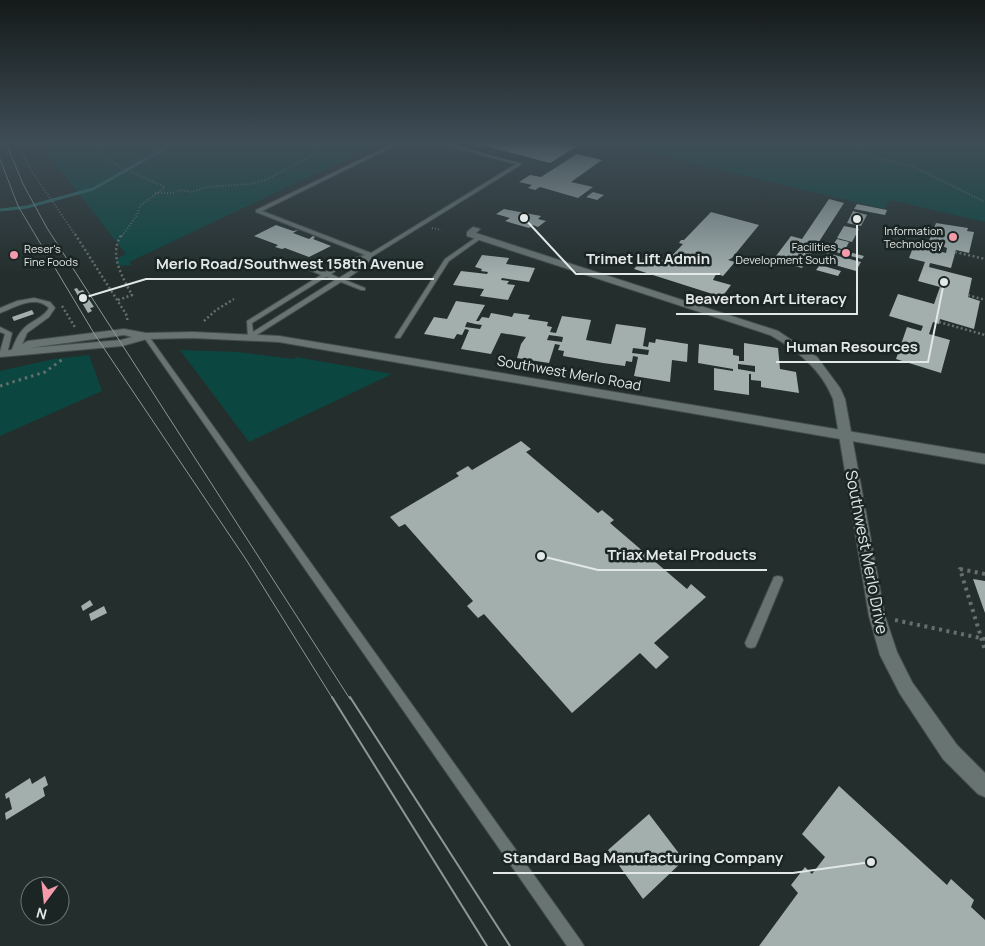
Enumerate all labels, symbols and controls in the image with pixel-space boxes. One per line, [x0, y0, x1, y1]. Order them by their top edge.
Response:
place label: Information Technology [884, 223, 943, 251]
marker: Information Technology [947, 231, 959, 243]
place label: Facilities Development South [736, 239, 836, 267]
place label: Reser's Fine Foods [24, 241, 78, 269]
callout: Trimet Lift Admin [576, 244, 720, 274]
marker: Facilities Development South [840, 247, 852, 259]
text: Trimet Lift Admin [586, 248, 710, 269]
marker: Reser's Fine Foods [8, 249, 20, 261]
callout: Merlo Road/Southwest 158th Avenue [146, 249, 434, 279]
text: Merlo Road/Southwest 158th Avenue [156, 253, 424, 274]
callout: Beaverton Art Literacy [676, 284, 857, 314]
text: Beaverton Art Literacy [685, 288, 847, 309]
callout: Human Resources [776, 332, 928, 362]
text: Human Resources [786, 336, 918, 357]
street label: Southwest Merlo Road [496, 350, 643, 395]
street label: Southwest Merlo Drive [840, 468, 894, 636]
callout: Triax Metal Products [598, 540, 767, 570]
text: Triax Metal Products [607, 544, 757, 565]
callout: Standard Bag Manufacturing Company [493, 843, 793, 873]
text: Standard Bag Manufacturing Company [503, 847, 784, 868]
north arrow [20, 876, 70, 926]
text: N [34, 904, 49, 925]

